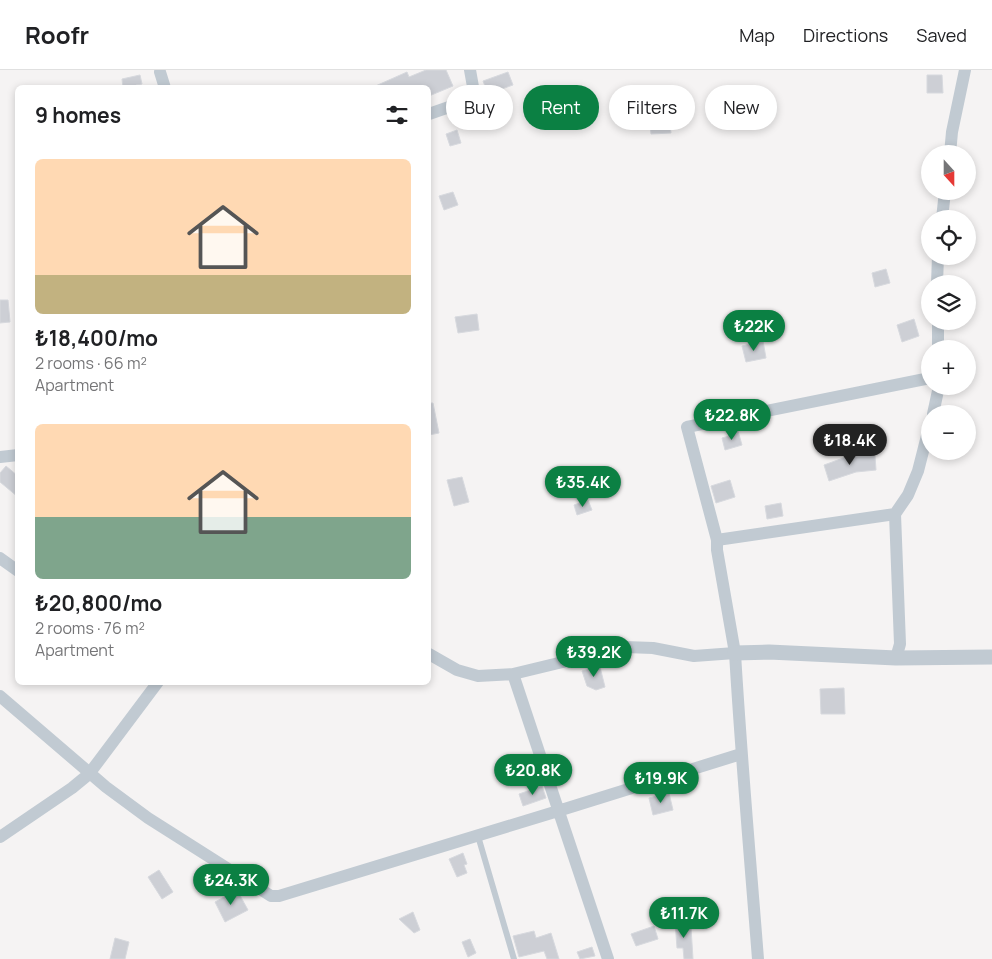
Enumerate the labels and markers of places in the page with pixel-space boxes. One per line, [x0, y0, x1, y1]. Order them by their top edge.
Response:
pin: ₺22K [724, 310, 784, 352]
pin: ₺22.8K [691, 398, 773, 441]
pin: ₺18.4K [809, 424, 891, 466]
pin: ₺35.4K [542, 466, 624, 508]
pin: ₺39.2K [553, 636, 635, 678]
pin: ₺20.8K [492, 754, 574, 796]
pin: ₺19.9K [620, 762, 702, 804]
pin: ₺24.3K [190, 864, 272, 906]
pin: ₺11.7K [643, 896, 725, 939]

